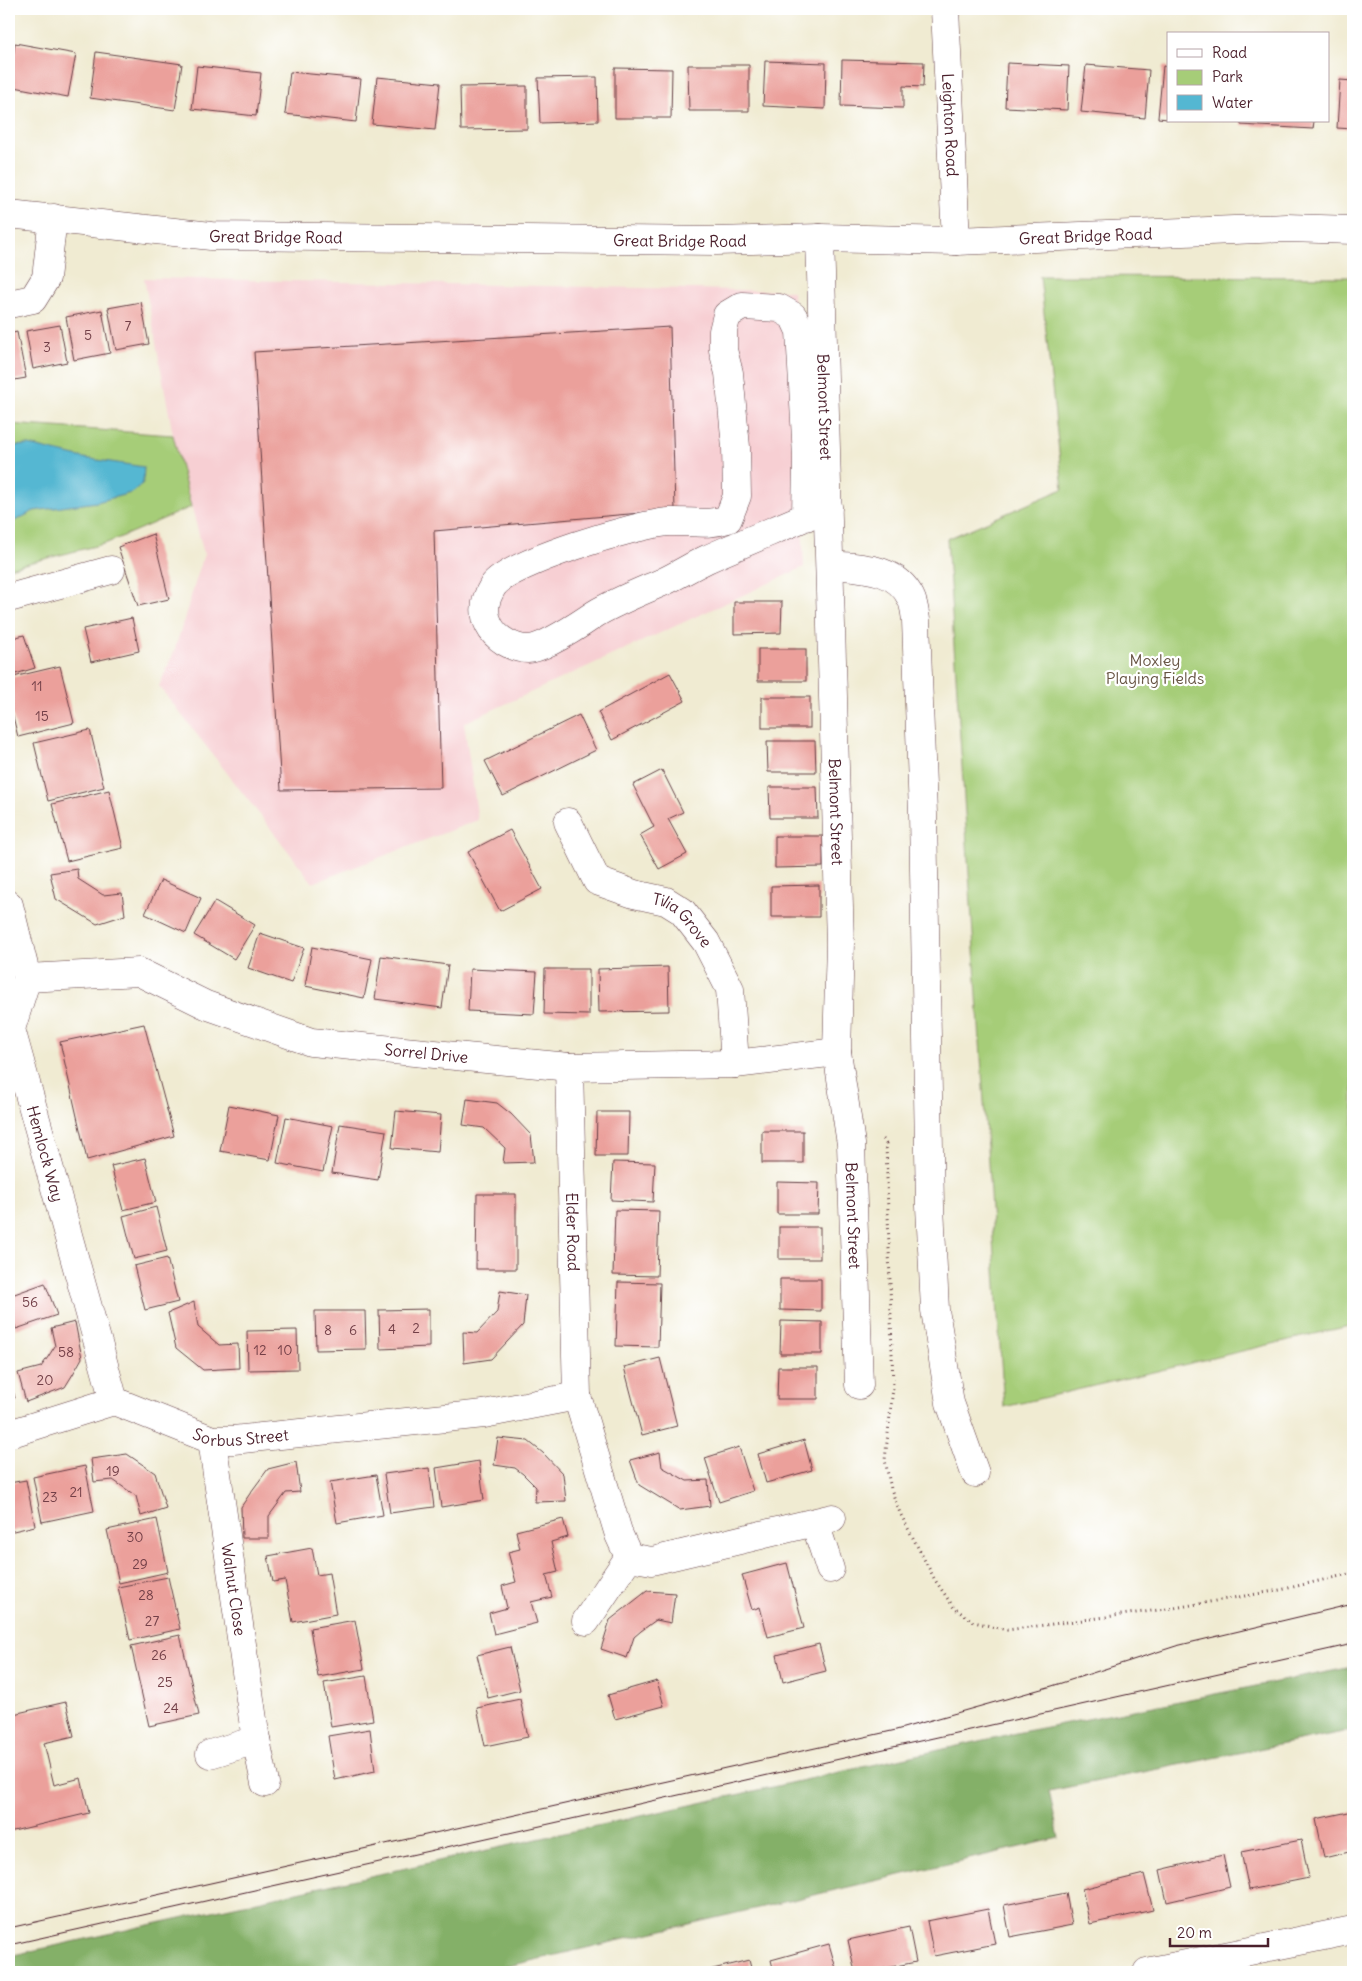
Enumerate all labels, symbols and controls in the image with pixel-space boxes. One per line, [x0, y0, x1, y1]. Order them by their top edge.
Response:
legend [1167, 32, 1330, 122]
text: Road [1212, 43, 1247, 62]
text: Park [1212, 67, 1243, 86]
street label: Leighton Road [938, 73, 963, 177]
text: Water [1212, 93, 1253, 112]
street label: Great Bridge Road [1018, 223, 1153, 249]
street label: Great Bridge Road [209, 226, 343, 247]
street label: Great Bridge Road [613, 230, 747, 251]
house number: 7 [125, 317, 132, 335]
house number: 5 [84, 326, 92, 344]
house number: 3 [43, 338, 51, 356]
street label: Belmont Street [813, 353, 836, 461]
park label: Moxley Playing Fields [1106, 650, 1204, 688]
house number: 11 [31, 677, 43, 695]
house number: 15 [35, 707, 49, 725]
street label: Belmont Street [825, 758, 848, 866]
street label: Tilia Grove [651, 888, 716, 951]
street label: Sorrel Drive [383, 1039, 469, 1067]
street label: Hemlock Way [23, 1103, 68, 1204]
street label: Belmont Street [842, 1162, 865, 1270]
street label: Elder Road [562, 1192, 584, 1272]
house number: 56 [22, 1293, 38, 1311]
house number: 2 [412, 1319, 420, 1337]
house number: 4 [388, 1320, 396, 1338]
house number: 8 [324, 1321, 332, 1339]
house number: 6 [349, 1321, 357, 1339]
house number: 12 [253, 1341, 267, 1359]
house number: 10 [278, 1341, 292, 1359]
house number: 58 [58, 1343, 74, 1361]
house number: 20 [37, 1371, 53, 1389]
street label: Sorbus Street [190, 1423, 290, 1450]
house number: 19 [106, 1462, 120, 1480]
house number: 21 [69, 1483, 83, 1501]
house number: 23 [42, 1488, 58, 1506]
house number: 30 [126, 1528, 144, 1546]
street label: Walnut Close [217, 1542, 251, 1637]
house number: 29 [132, 1555, 148, 1573]
house number: 28 [138, 1586, 154, 1604]
house number: 27 [145, 1612, 159, 1630]
house number: 26 [151, 1646, 167, 1664]
house number: 25 [157, 1673, 173, 1691]
house number: 24 [163, 1699, 179, 1717]
scale bar [1170, 1916, 1267, 1948]
text: 20 m [1177, 1923, 1212, 1942]

